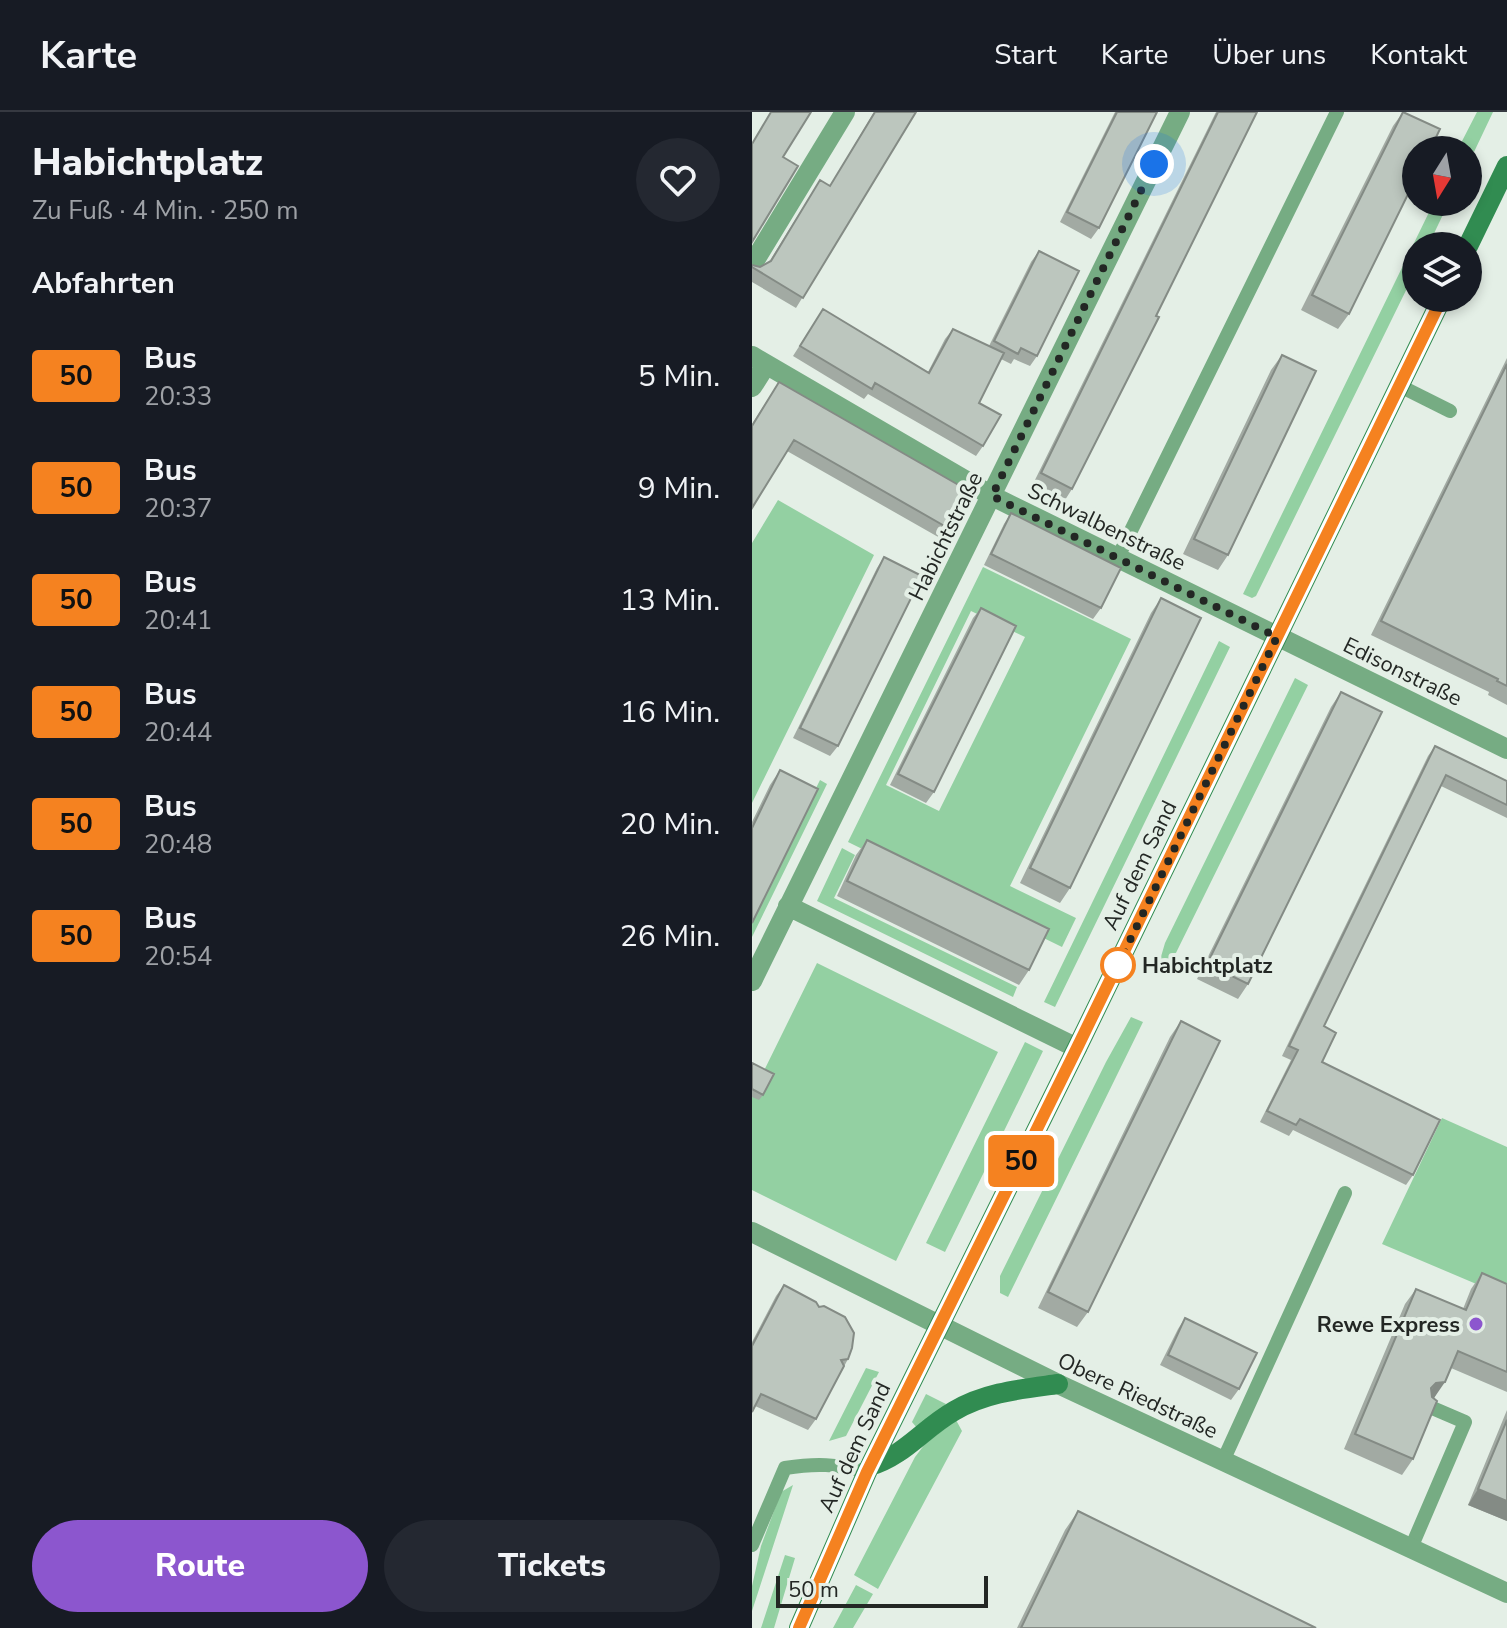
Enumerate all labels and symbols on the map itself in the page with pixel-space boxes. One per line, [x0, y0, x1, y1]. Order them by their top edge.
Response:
north arrow [1402, 136, 1482, 216]
your location [1134, 144, 1174, 184]
street label: Habichtstraße [902, 467, 990, 606]
street label: Schwalbenstraße [1023, 476, 1191, 578]
street label: Edisonstraße [1338, 630, 1467, 714]
street label: Auf dem Sand [1096, 796, 1184, 935]
marker: Habichtplatz [1101, 948, 1135, 982]
place label: Habichtplatz [1142, 951, 1273, 981]
line badge: 50 [985, 1135, 1057, 1187]
place label: Rewe Express [1317, 1310, 1460, 1340]
marker: Rewe Express [1467, 1315, 1485, 1333]
street label: Obere Riedstraße [1053, 1346, 1223, 1446]
street label: Auf dem Sand [812, 1377, 898, 1518]
scale bar [776, 1572, 988, 1608]

